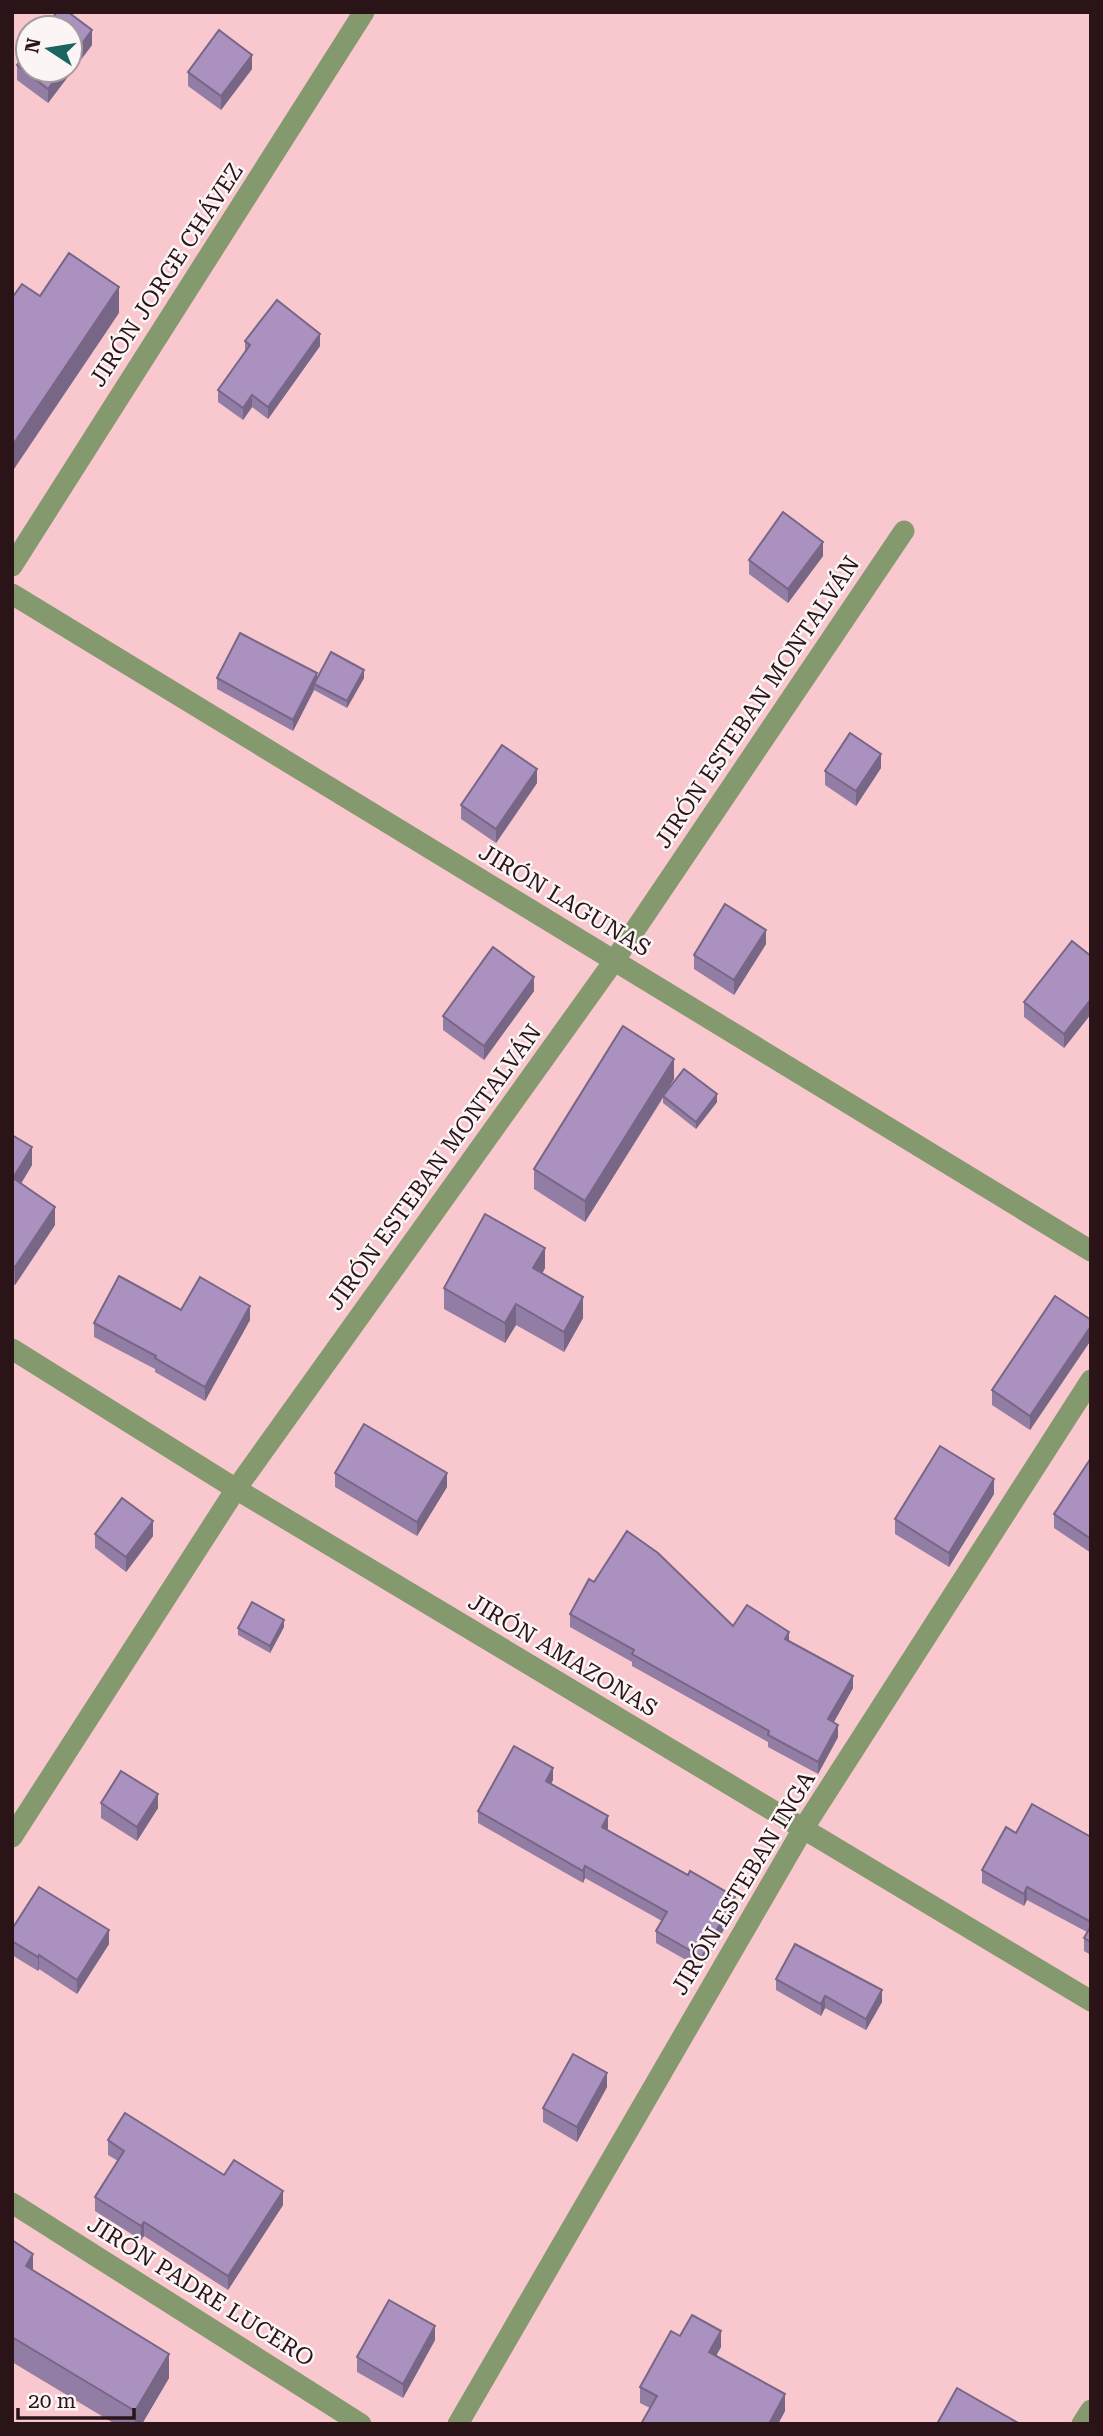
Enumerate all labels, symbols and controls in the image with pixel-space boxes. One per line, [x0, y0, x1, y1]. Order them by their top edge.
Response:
north arrow [14, 14, 84, 84]
text: N [20, 36, 46, 55]
street label: JIRÓN JORGE CHÁVEZ [83, 158, 249, 392]
street label: JIRÓN ESTEBAN MONTALVÁN [649, 551, 865, 853]
street label: JIRÓN LAGUNAS [474, 838, 656, 962]
street label: JIRÓN ESTEBAN MONTALVÁN [321, 1019, 547, 1315]
street label: JIRÓN AMAZONAS [463, 1587, 663, 1723]
street label: JIRÓN ESTEBAN INGA [665, 1766, 821, 2000]
street label: JIRÓN PADRE LUCERO [83, 2210, 319, 2372]
scale bar [18, 2376, 133, 2420]
text: 20 m [28, 2389, 76, 2413]

